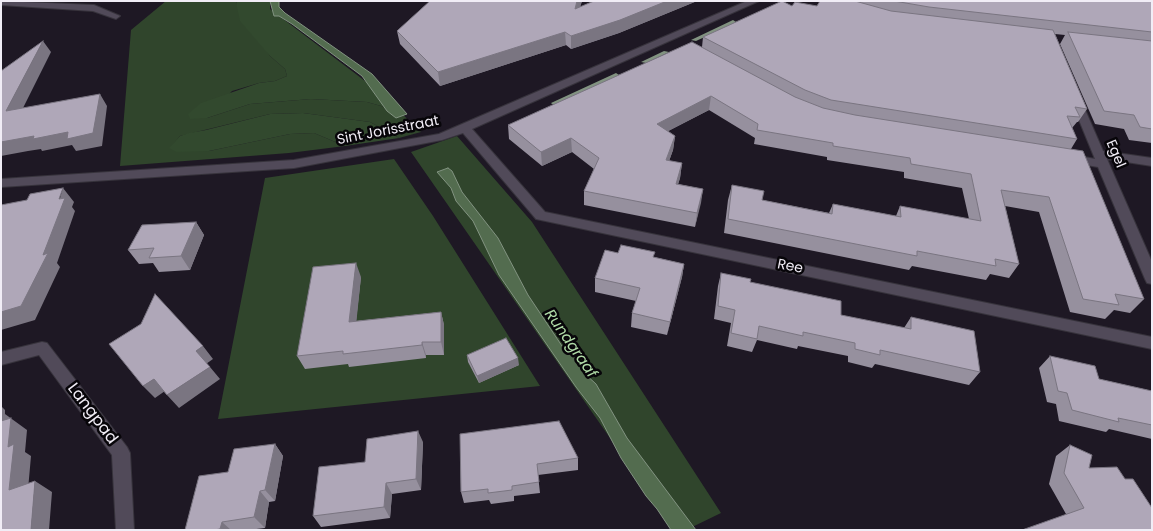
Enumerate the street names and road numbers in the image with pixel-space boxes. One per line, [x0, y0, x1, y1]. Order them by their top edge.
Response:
street label: Sint Jorisstraat [336, 113, 440, 149]
street label: Egel [1102, 137, 1128, 171]
street label: Ree [776, 256, 804, 278]
street label: Langpad [63, 380, 121, 448]

